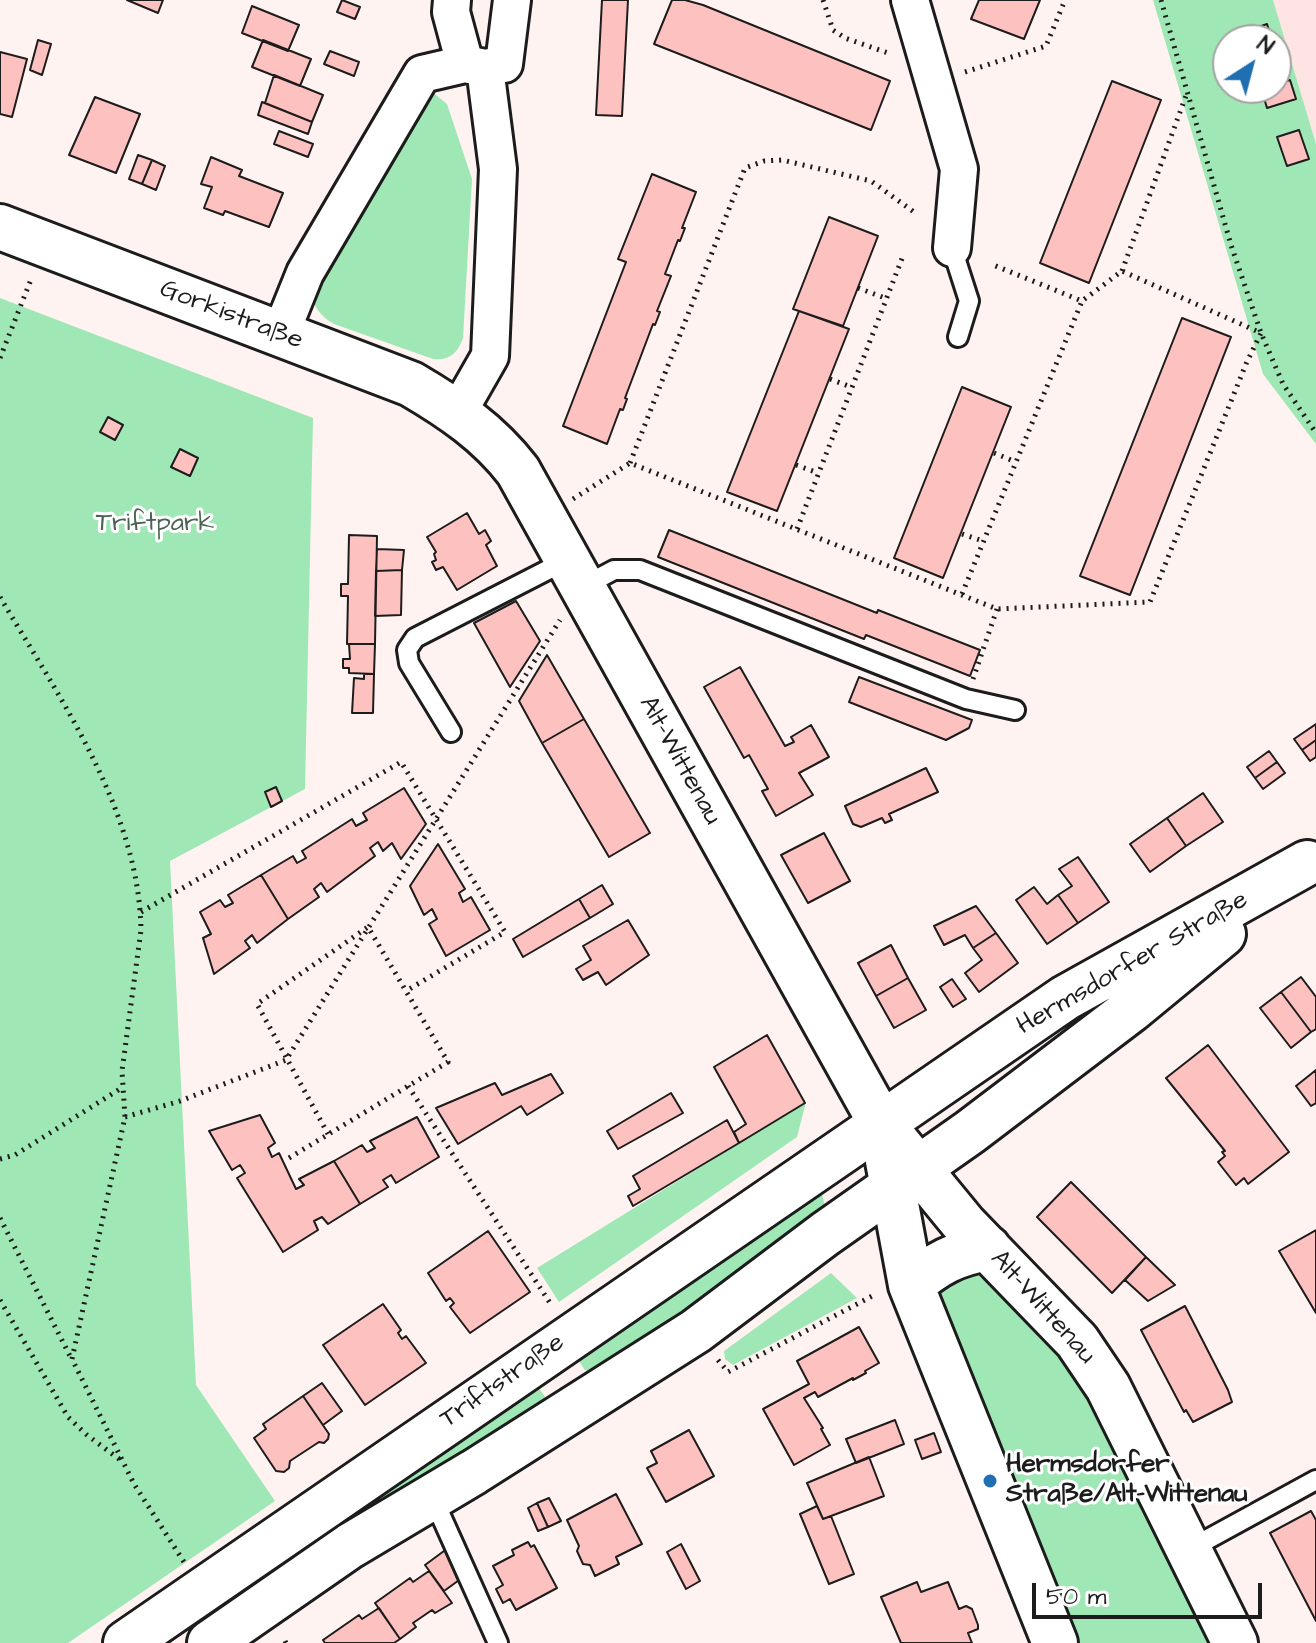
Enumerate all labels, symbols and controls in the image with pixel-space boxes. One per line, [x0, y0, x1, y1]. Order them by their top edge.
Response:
north arrow [1212, 24, 1292, 104]
text: N [1251, 29, 1280, 62]
street label: Gorkistraße [155, 274, 307, 358]
park label: Triftpark [96, 509, 214, 541]
street label: Alt-Wittenau [631, 691, 727, 831]
street label: Hermsdorfer Straße [1012, 885, 1254, 1043]
street label: Alt-Wittenau [983, 1245, 1101, 1371]
street label: Triftstraße [435, 1328, 571, 1436]
place label: Hermsdorfer Straße/Alt-Wittenau [1006, 1450, 1247, 1512]
marker: Hermsdorfer Straße/Alt-Wittenau [981, 1472, 999, 1490]
scale bar [1036, 1567, 1266, 1617]
text: 50 m [1046, 1580, 1106, 1614]

